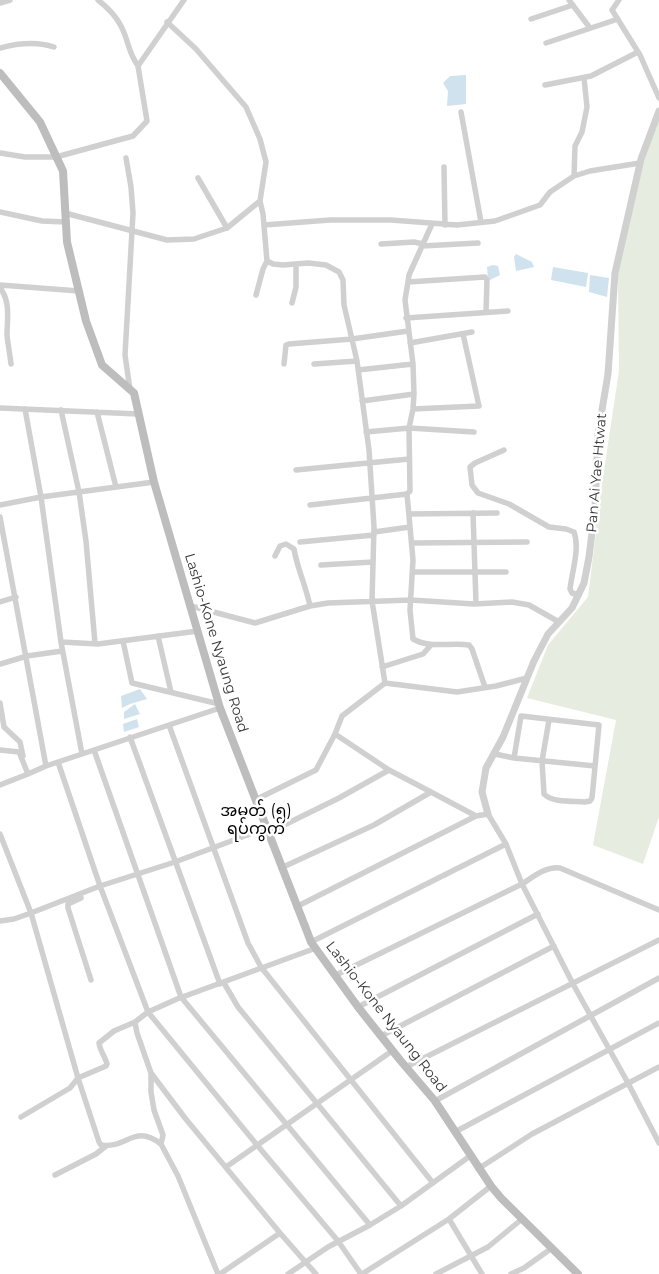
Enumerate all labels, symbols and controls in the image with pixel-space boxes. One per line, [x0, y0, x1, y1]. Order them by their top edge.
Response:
street label: Pan Ai Yae Htwat [583, 413, 611, 533]
street label: Lashio-Kone Nyaung Road [181, 551, 251, 735]
district label: အမှတ် (၅) ရပ်ကွက် [220, 801, 292, 839]
street label: Lashio-Kone Nyaung Road [322, 938, 450, 1096]

